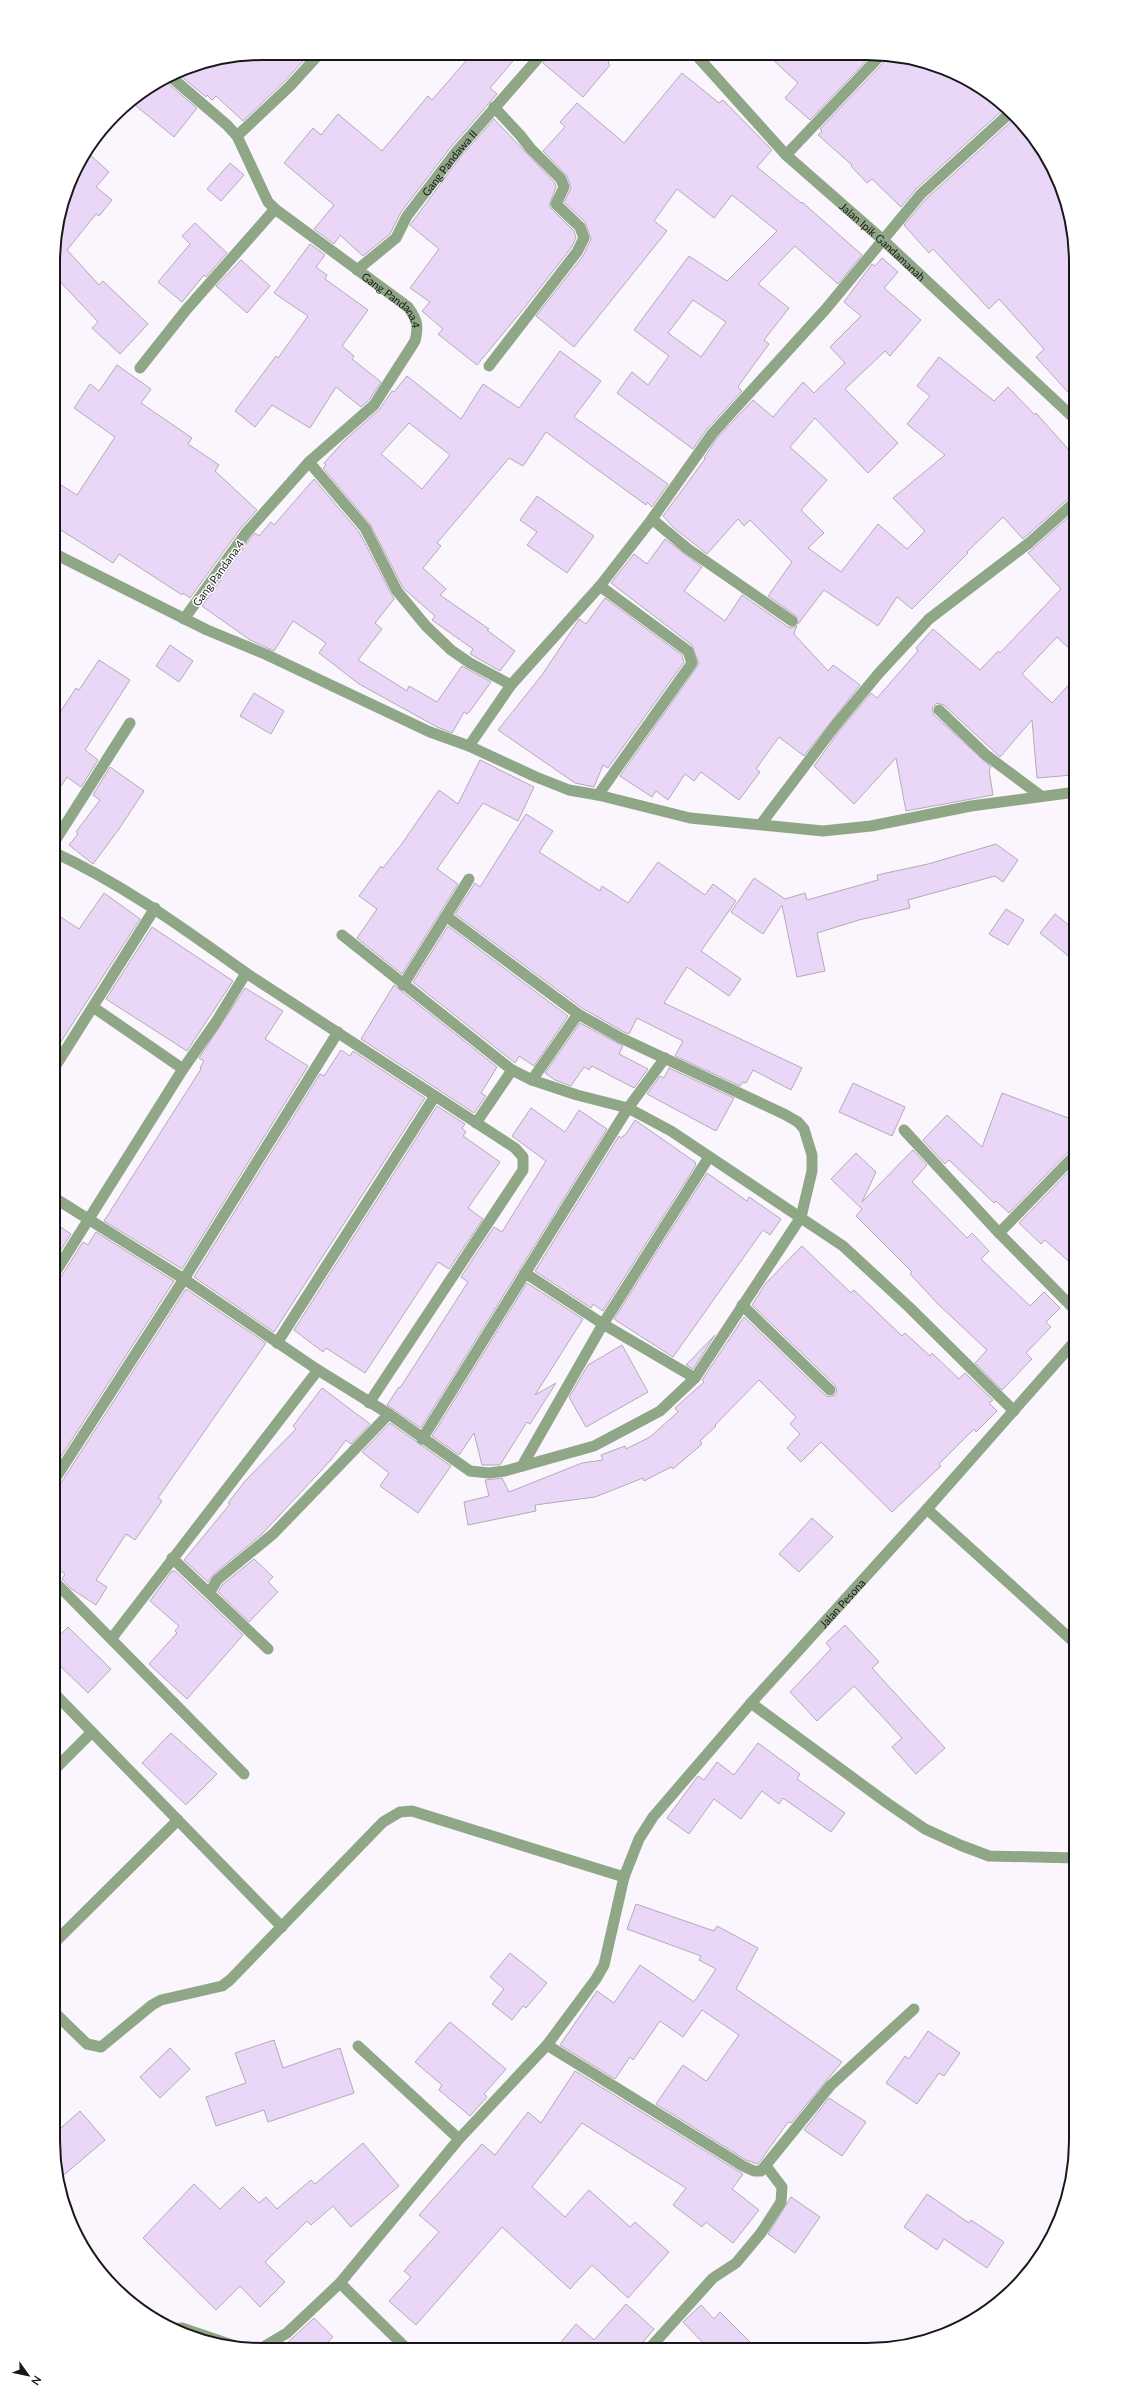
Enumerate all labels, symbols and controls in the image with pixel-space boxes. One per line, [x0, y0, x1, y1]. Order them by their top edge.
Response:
street label: Gang Pandawa II [419, 127, 479, 198]
street label: Jalan Ipik Gandamanah [838, 199, 929, 283]
street label: Gang Pandana.4 [360, 269, 424, 329]
street label: Gang Pandana.4 [190, 537, 247, 609]
street label: Jalan Pesona [816, 1576, 867, 1630]
north arrow [8, 2355, 48, 2395]
text: N [29, 2374, 45, 2388]

